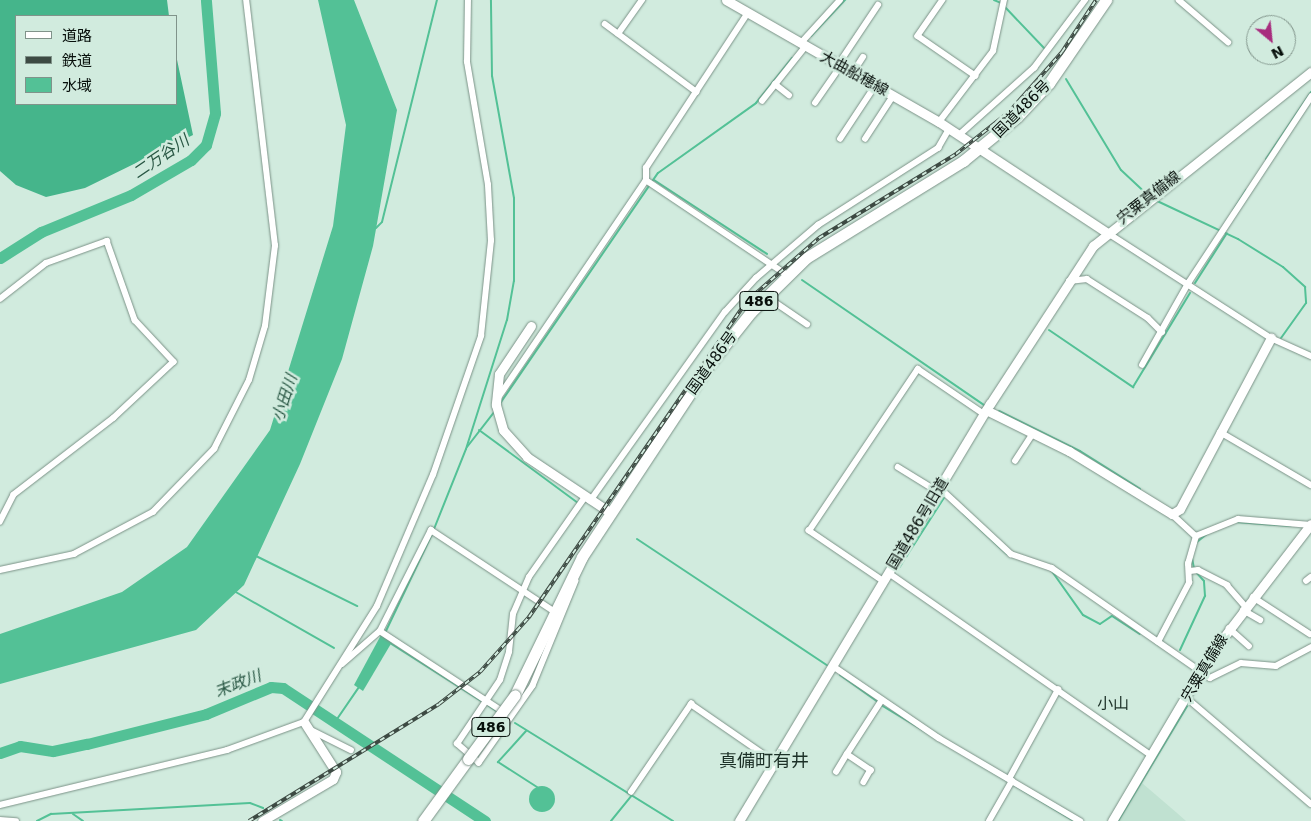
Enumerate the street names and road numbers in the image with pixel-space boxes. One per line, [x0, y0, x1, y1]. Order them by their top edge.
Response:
street label: 大曲船穂線 [817, 48, 891, 100]
street label: 国道486号 [990, 77, 1054, 141]
street label: 宍粟真備線 [1114, 168, 1184, 228]
road number: 486 [739, 290, 779, 312]
street label: 国道486号 [683, 328, 741, 398]
street label: 国道486号旧道 [884, 475, 952, 573]
street label: 宍粟真備線 [1178, 631, 1232, 705]
road number: 486 [471, 716, 511, 739]

